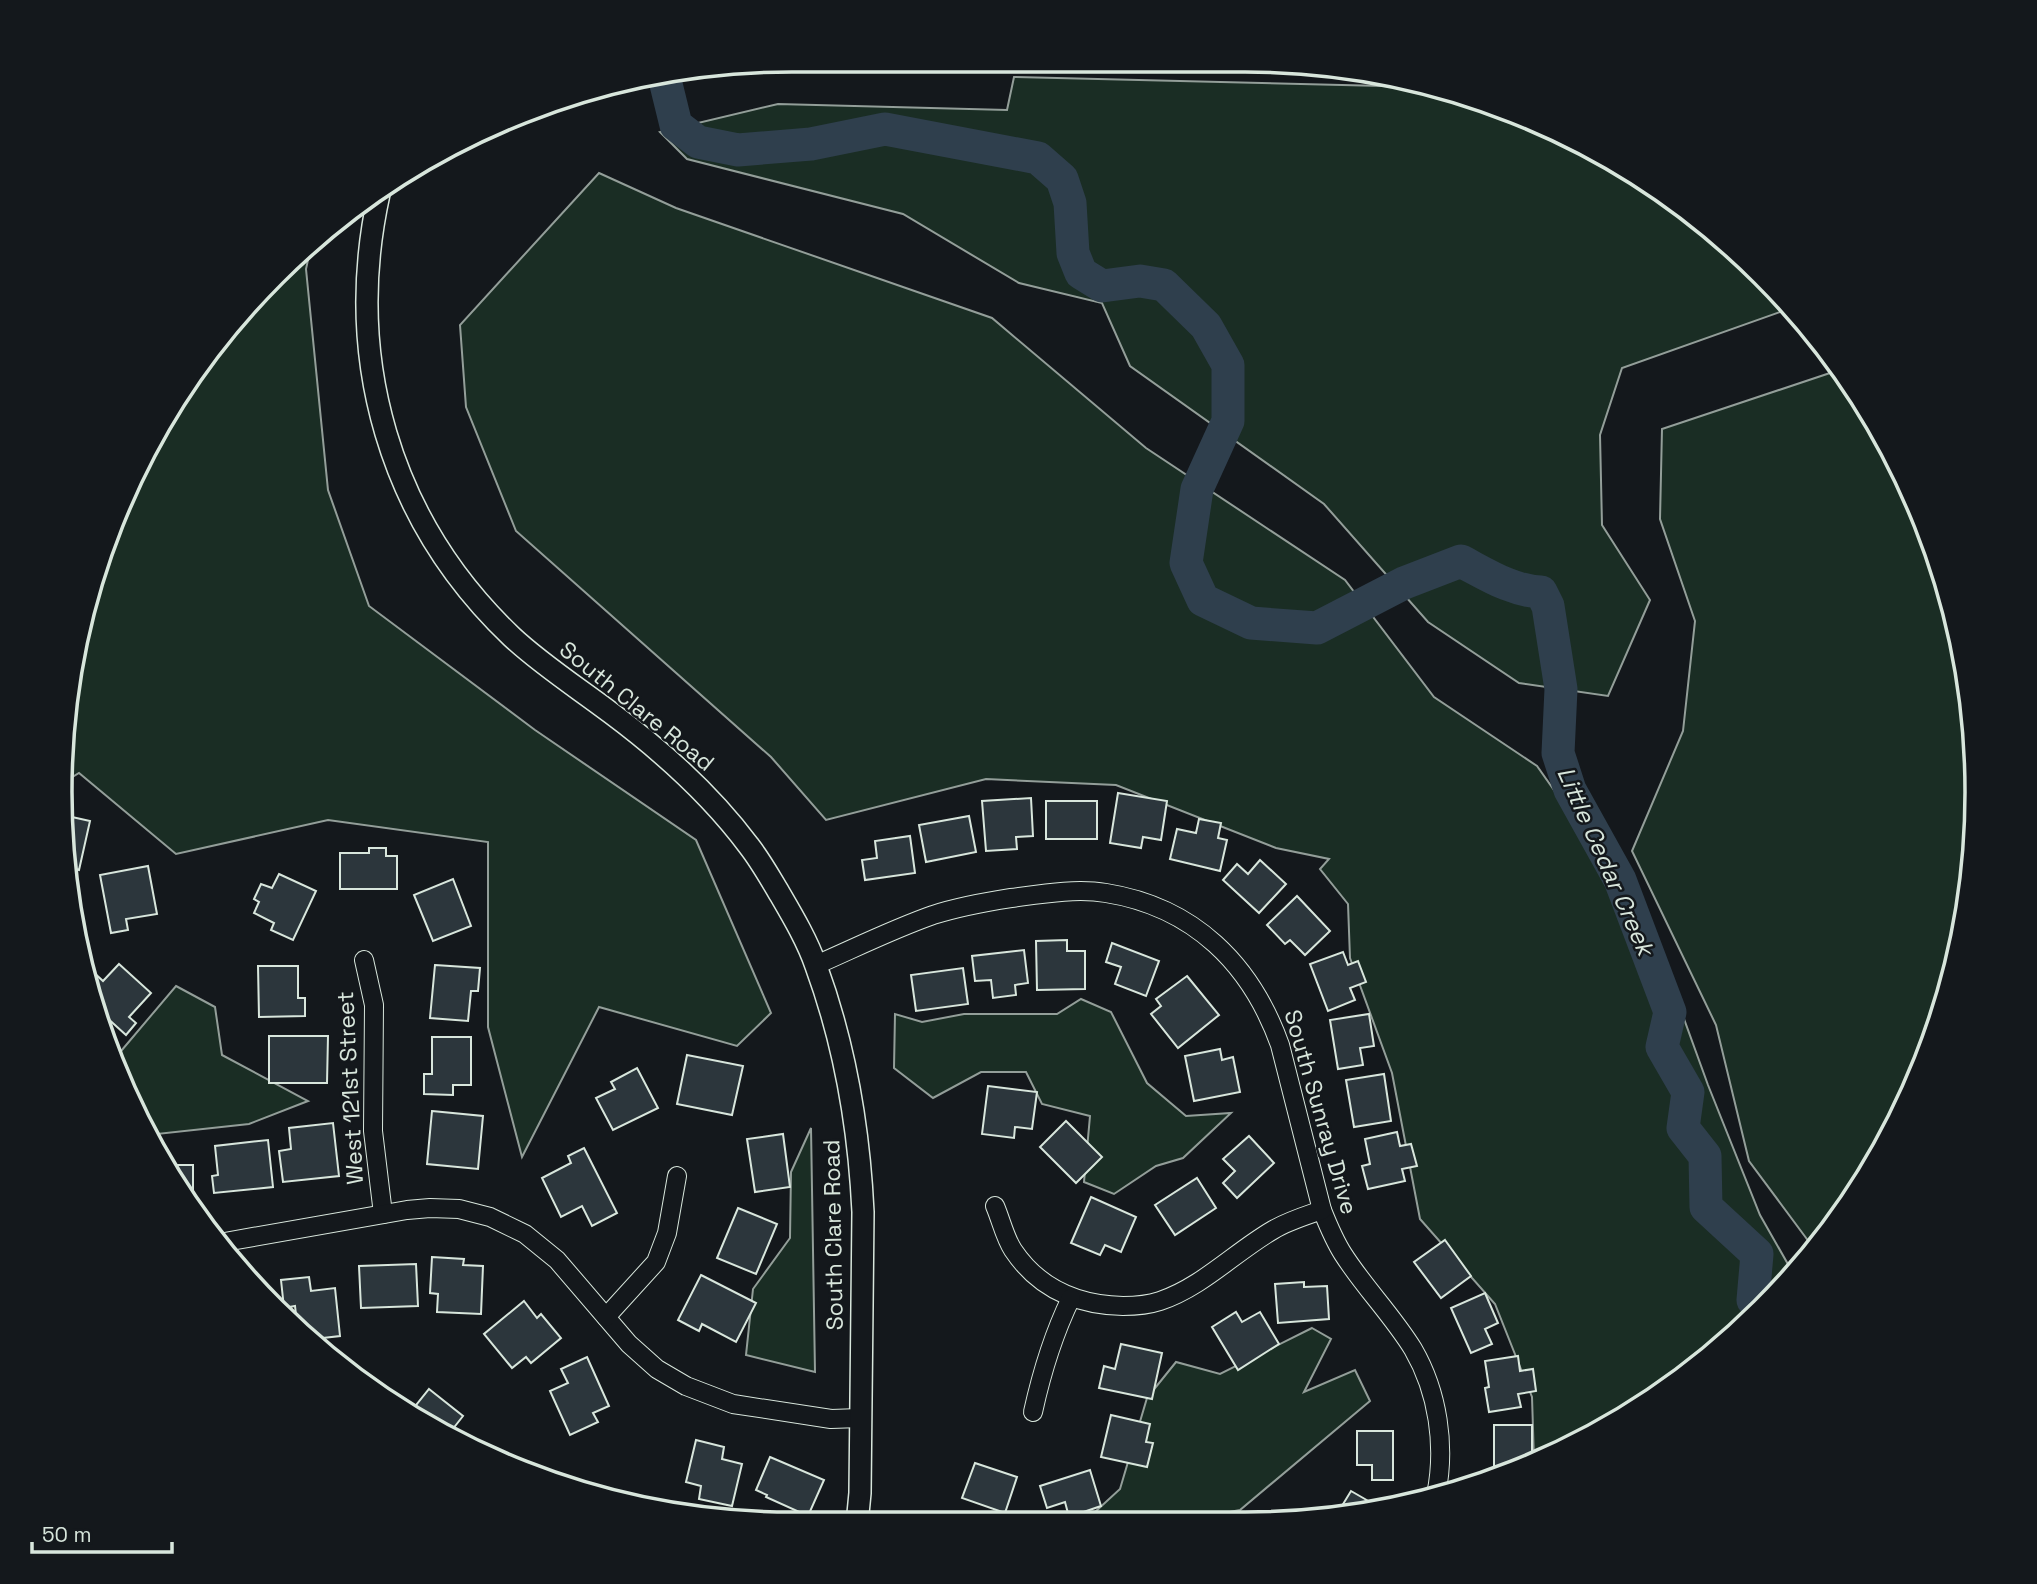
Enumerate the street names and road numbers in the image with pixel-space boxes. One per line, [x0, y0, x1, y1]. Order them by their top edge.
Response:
street label: South Clare Road [553, 634, 721, 778]
street label: West 121st Street [330, 991, 370, 1185]
street label: South Sunray Drive [1277, 1006, 1365, 1218]
street label: South Clare Road [816, 1139, 850, 1331]

